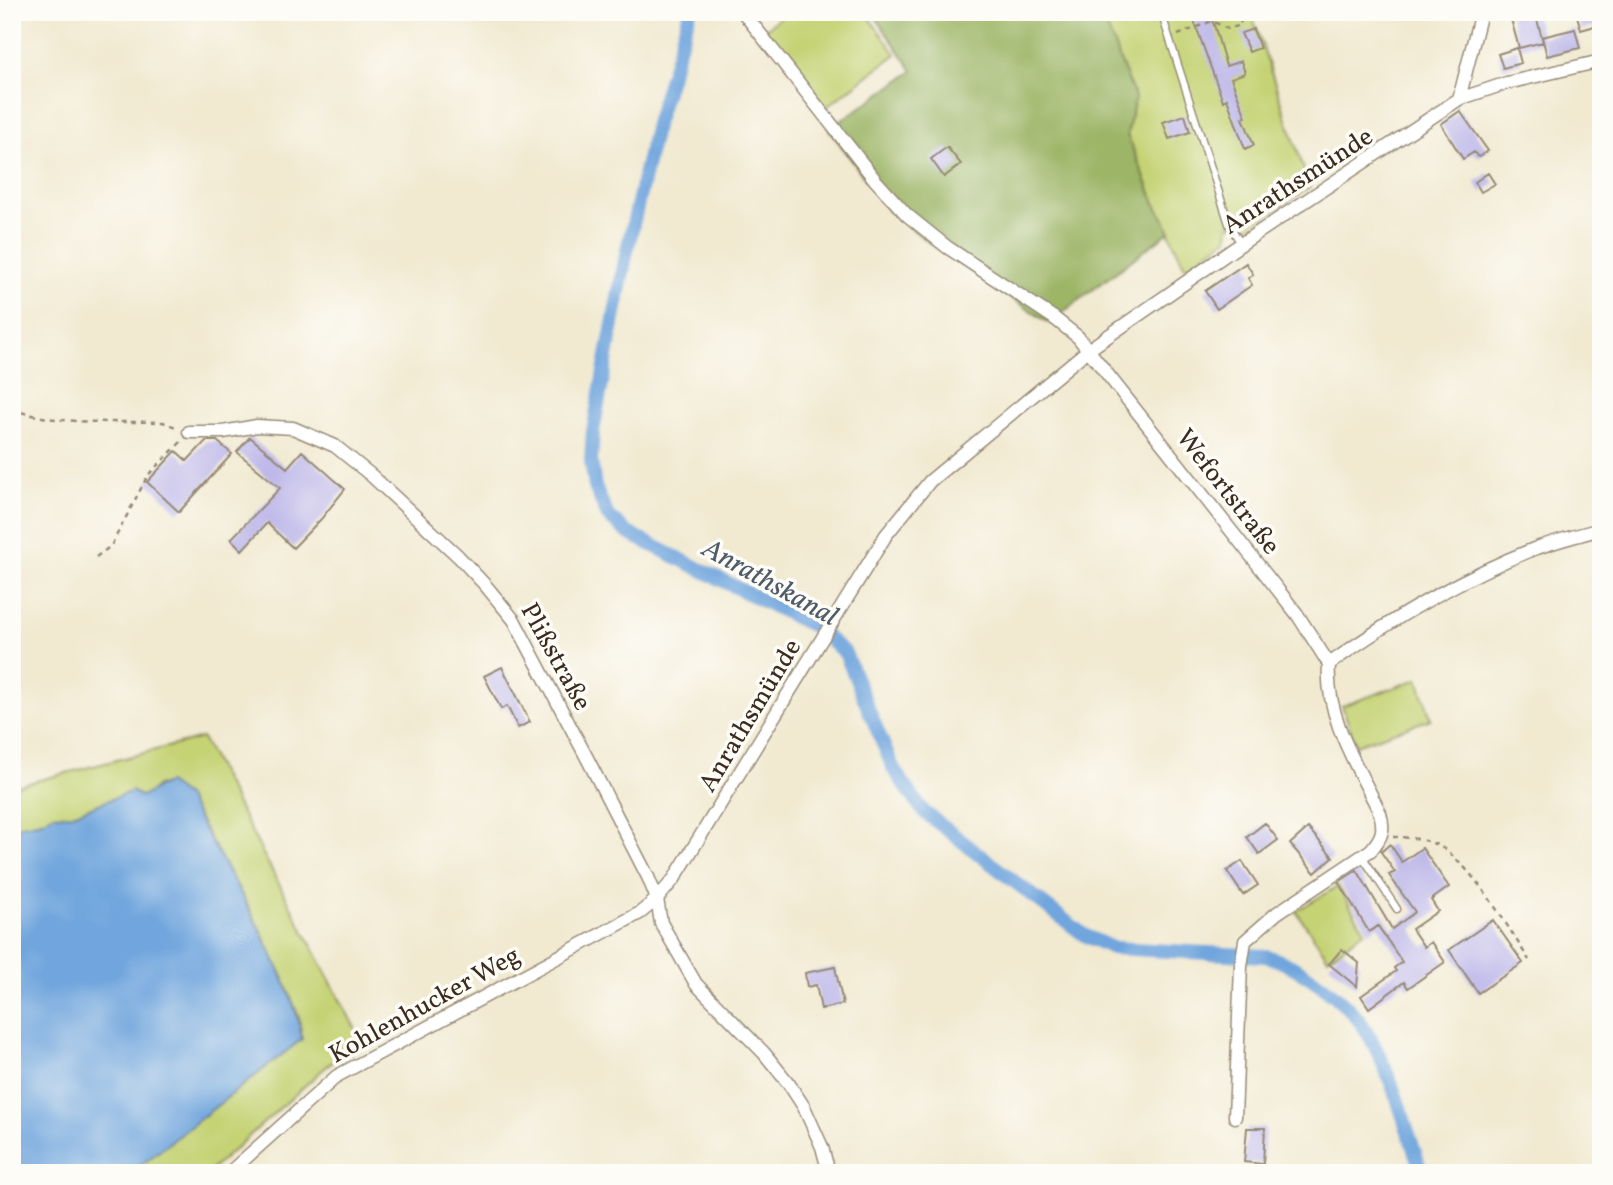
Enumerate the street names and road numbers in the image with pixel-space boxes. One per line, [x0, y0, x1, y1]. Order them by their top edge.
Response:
street label: Anrathsmünde [1216, 119, 1381, 244]
street label: Wefortstraße [1167, 422, 1288, 563]
street label: Plißstraße [511, 597, 600, 717]
street label: Anrathsmünde [691, 633, 811, 800]
street label: Kohlenhucker Weg [323, 938, 527, 1073]

